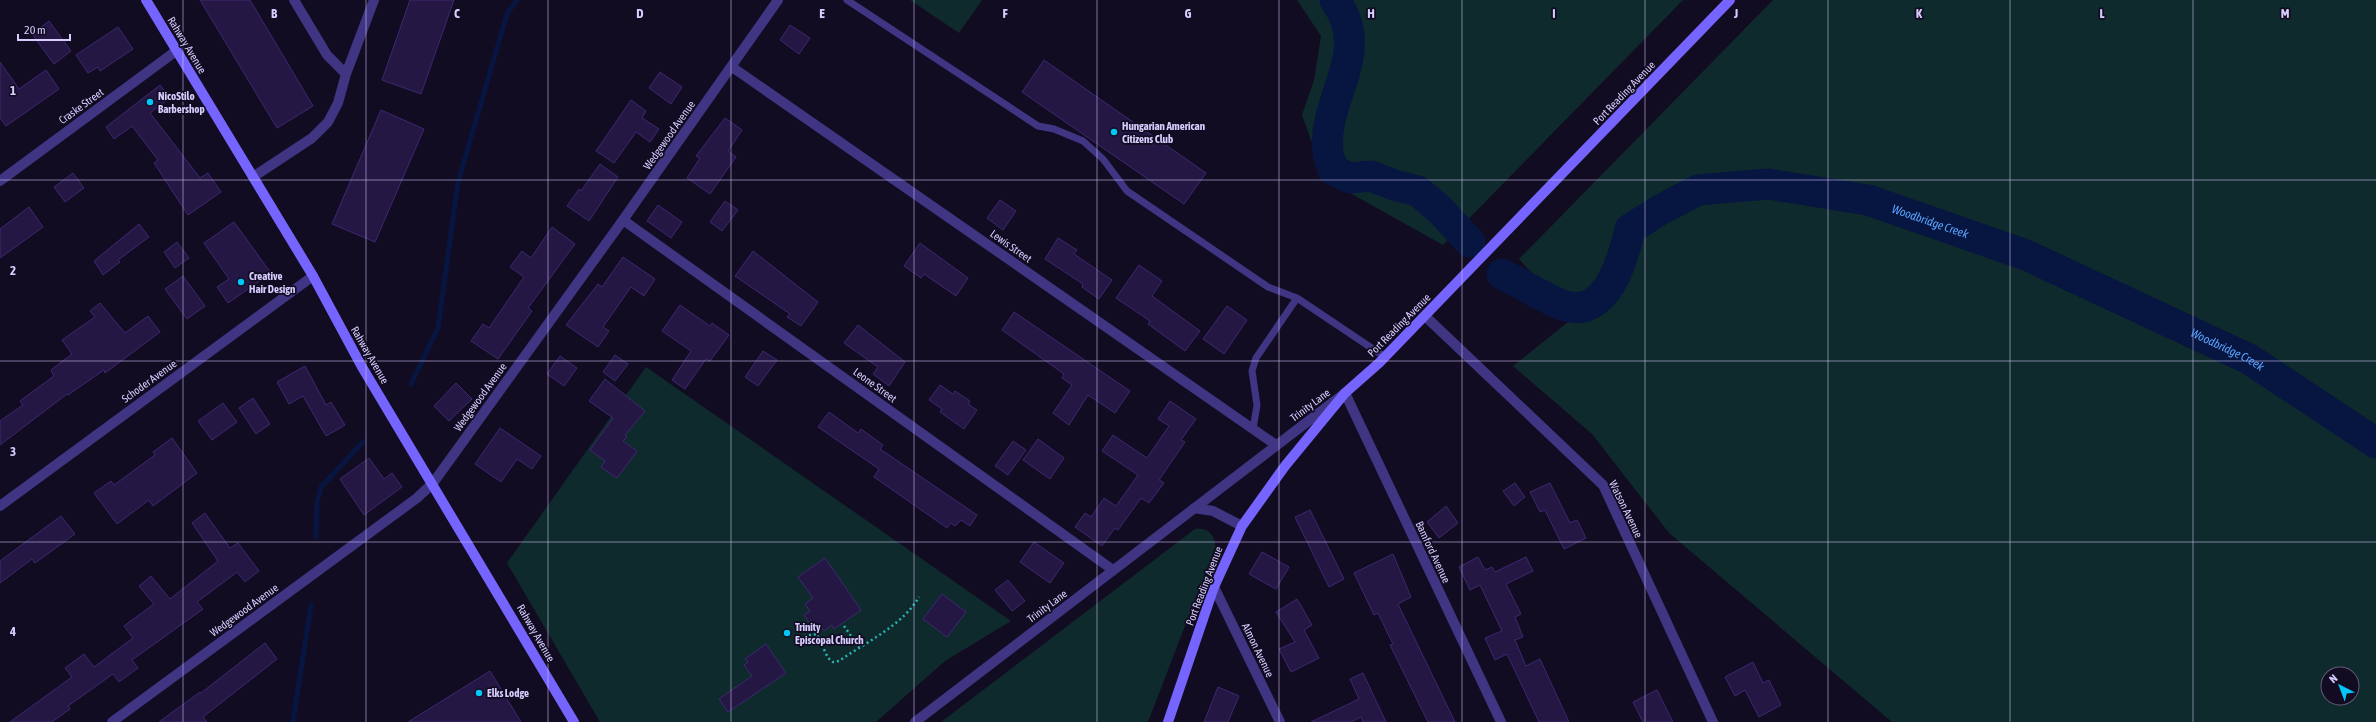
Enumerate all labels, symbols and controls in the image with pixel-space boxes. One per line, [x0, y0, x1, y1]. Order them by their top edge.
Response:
text: B [271, 6, 278, 21]
text: C [454, 6, 460, 21]
text: D [636, 6, 644, 21]
text: E [819, 6, 825, 21]
text: F [1002, 6, 1008, 21]
text: G [1185, 6, 1192, 21]
text: H [1367, 6, 1375, 21]
text: I [1552, 6, 1556, 21]
text: J [1733, 6, 1738, 21]
text: K [1916, 6, 1923, 21]
text: L [2099, 6, 2105, 21]
text: M [2281, 6, 2290, 21]
street label: Rahway Avenue [165, 14, 209, 76]
scale bar [18, 16, 70, 42]
text: 20 m [24, 23, 46, 37]
street label: Port Reading Avenue [1591, 59, 1657, 127]
text: 1 [10, 83, 16, 98]
street label: Craske Street [56, 86, 106, 126]
place label: NicoStilo Barbershop [158, 90, 205, 115]
marker: NicoStilo Barbershop [145, 97, 155, 107]
street label: Wedgewood Avenue [641, 98, 697, 172]
place label: Hungarian American Citizens Club [1122, 120, 1205, 145]
marker: Hungarian American Citizens Club [1109, 127, 1119, 137]
water label: Woodbridge Creek [1890, 202, 1971, 242]
street label: Lewis Street [988, 227, 1034, 265]
text: 2 [10, 263, 16, 278]
place label: Creative Hair Design [249, 270, 295, 295]
marker: Creative Hair Design [236, 277, 246, 287]
street label: Port Reading Avenue [1365, 291, 1433, 359]
street label: Rahway Avenue [349, 324, 391, 386]
water label: Woodbridge Creek [2188, 326, 2267, 374]
street label: Schoder Avenue [119, 357, 179, 405]
street label: Wedgewood Avenue [451, 361, 509, 433]
street label: Leone Street [851, 365, 899, 405]
street label: Trinity Lane [1288, 386, 1332, 424]
text: 3 [10, 444, 16, 459]
street label: Watson Avenue [1607, 478, 1645, 540]
street label: Bamford Avenue [1413, 519, 1453, 585]
street label: Port Reading Avenue [1183, 545, 1225, 627]
street label: Wedgewood Avenue [208, 581, 280, 639]
street label: Trinity Lane [1025, 587, 1069, 625]
street label: Rahway Avenue [515, 602, 557, 664]
place label: Trinity Episcopal Church [795, 621, 864, 646]
street label: Almon Avenue [1240, 621, 1276, 679]
text: 4 [9, 624, 16, 639]
marker: Trinity Episcopal Church [782, 628, 792, 638]
north arrow [2320, 666, 2360, 706]
text: N [2327, 672, 2340, 685]
place label: Elks Lodge [487, 687, 529, 699]
marker: Elks Lodge [474, 688, 484, 698]

